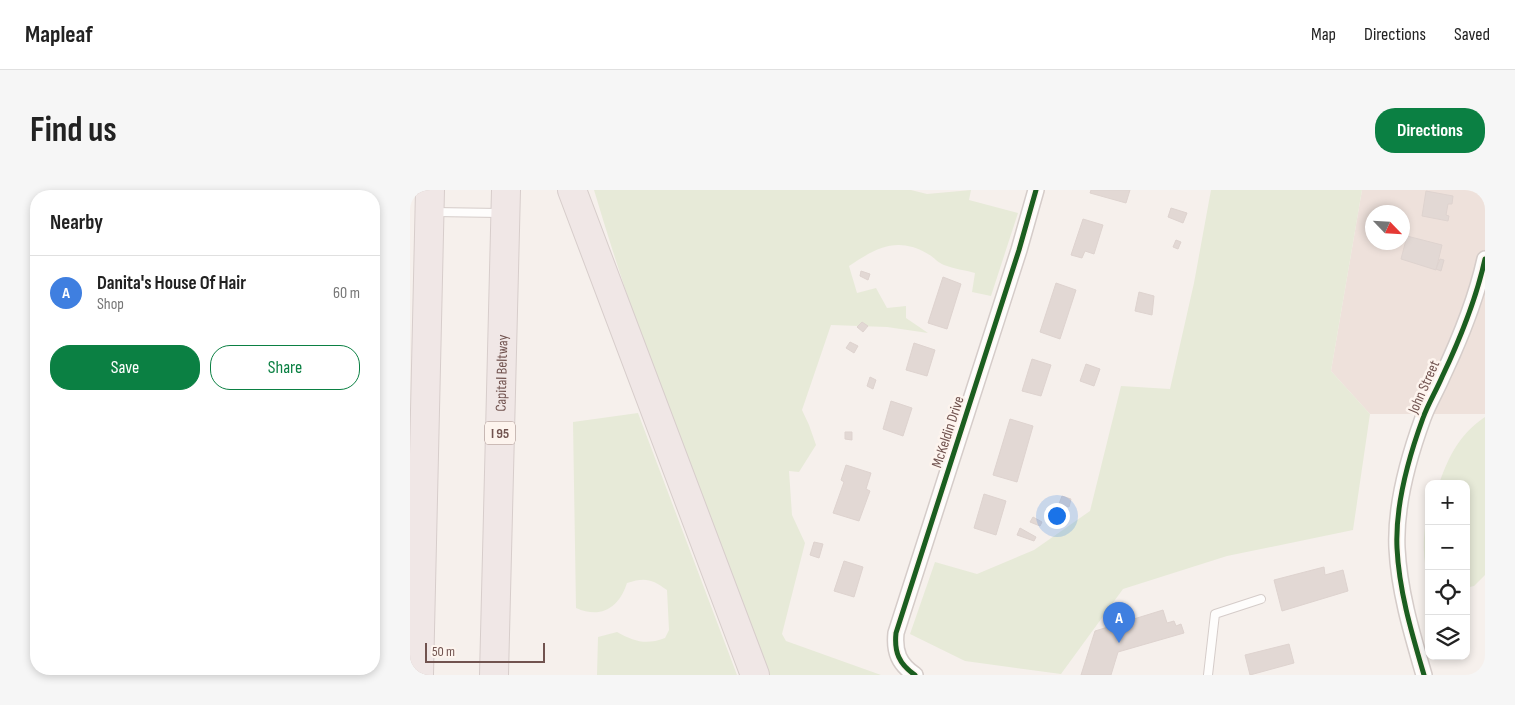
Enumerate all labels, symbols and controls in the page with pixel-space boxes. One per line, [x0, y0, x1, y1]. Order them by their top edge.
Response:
text: Mapleaf [25, 20, 93, 49]
text: Map [1311, 24, 1336, 45]
text: Directions [1364, 24, 1426, 45]
text: Saved [1454, 24, 1490, 45]
button: Directions [1375, 108, 1485, 153]
text: Find us [30, 109, 117, 152]
north arrow [1365, 205, 1410, 250]
text: Nearby [50, 210, 103, 235]
text: Danita's House Of Hair [97, 272, 246, 295]
text: A [62, 284, 70, 303]
text: 60 m [333, 284, 360, 303]
text: Shop [97, 295, 124, 314]
street label: Capital Beltway [491, 334, 512, 412]
button: Save [50, 345, 200, 390]
button: Share [210, 345, 360, 390]
street label: John Street [1403, 357, 1444, 417]
street label: McKeldin Drive [927, 394, 969, 470]
road number: I 95 [485, 422, 515, 444]
map controls [1425, 480, 1470, 660]
button: + [1425, 480, 1470, 525]
your location [1044, 503, 1070, 529]
button: − [1425, 525, 1470, 570]
button: locate [1425, 570, 1470, 615]
pin: A [1103, 602, 1135, 643]
button: layers [1425, 615, 1470, 660]
scale bar [425, 640, 545, 663]
text: 50 m [432, 643, 455, 660]

